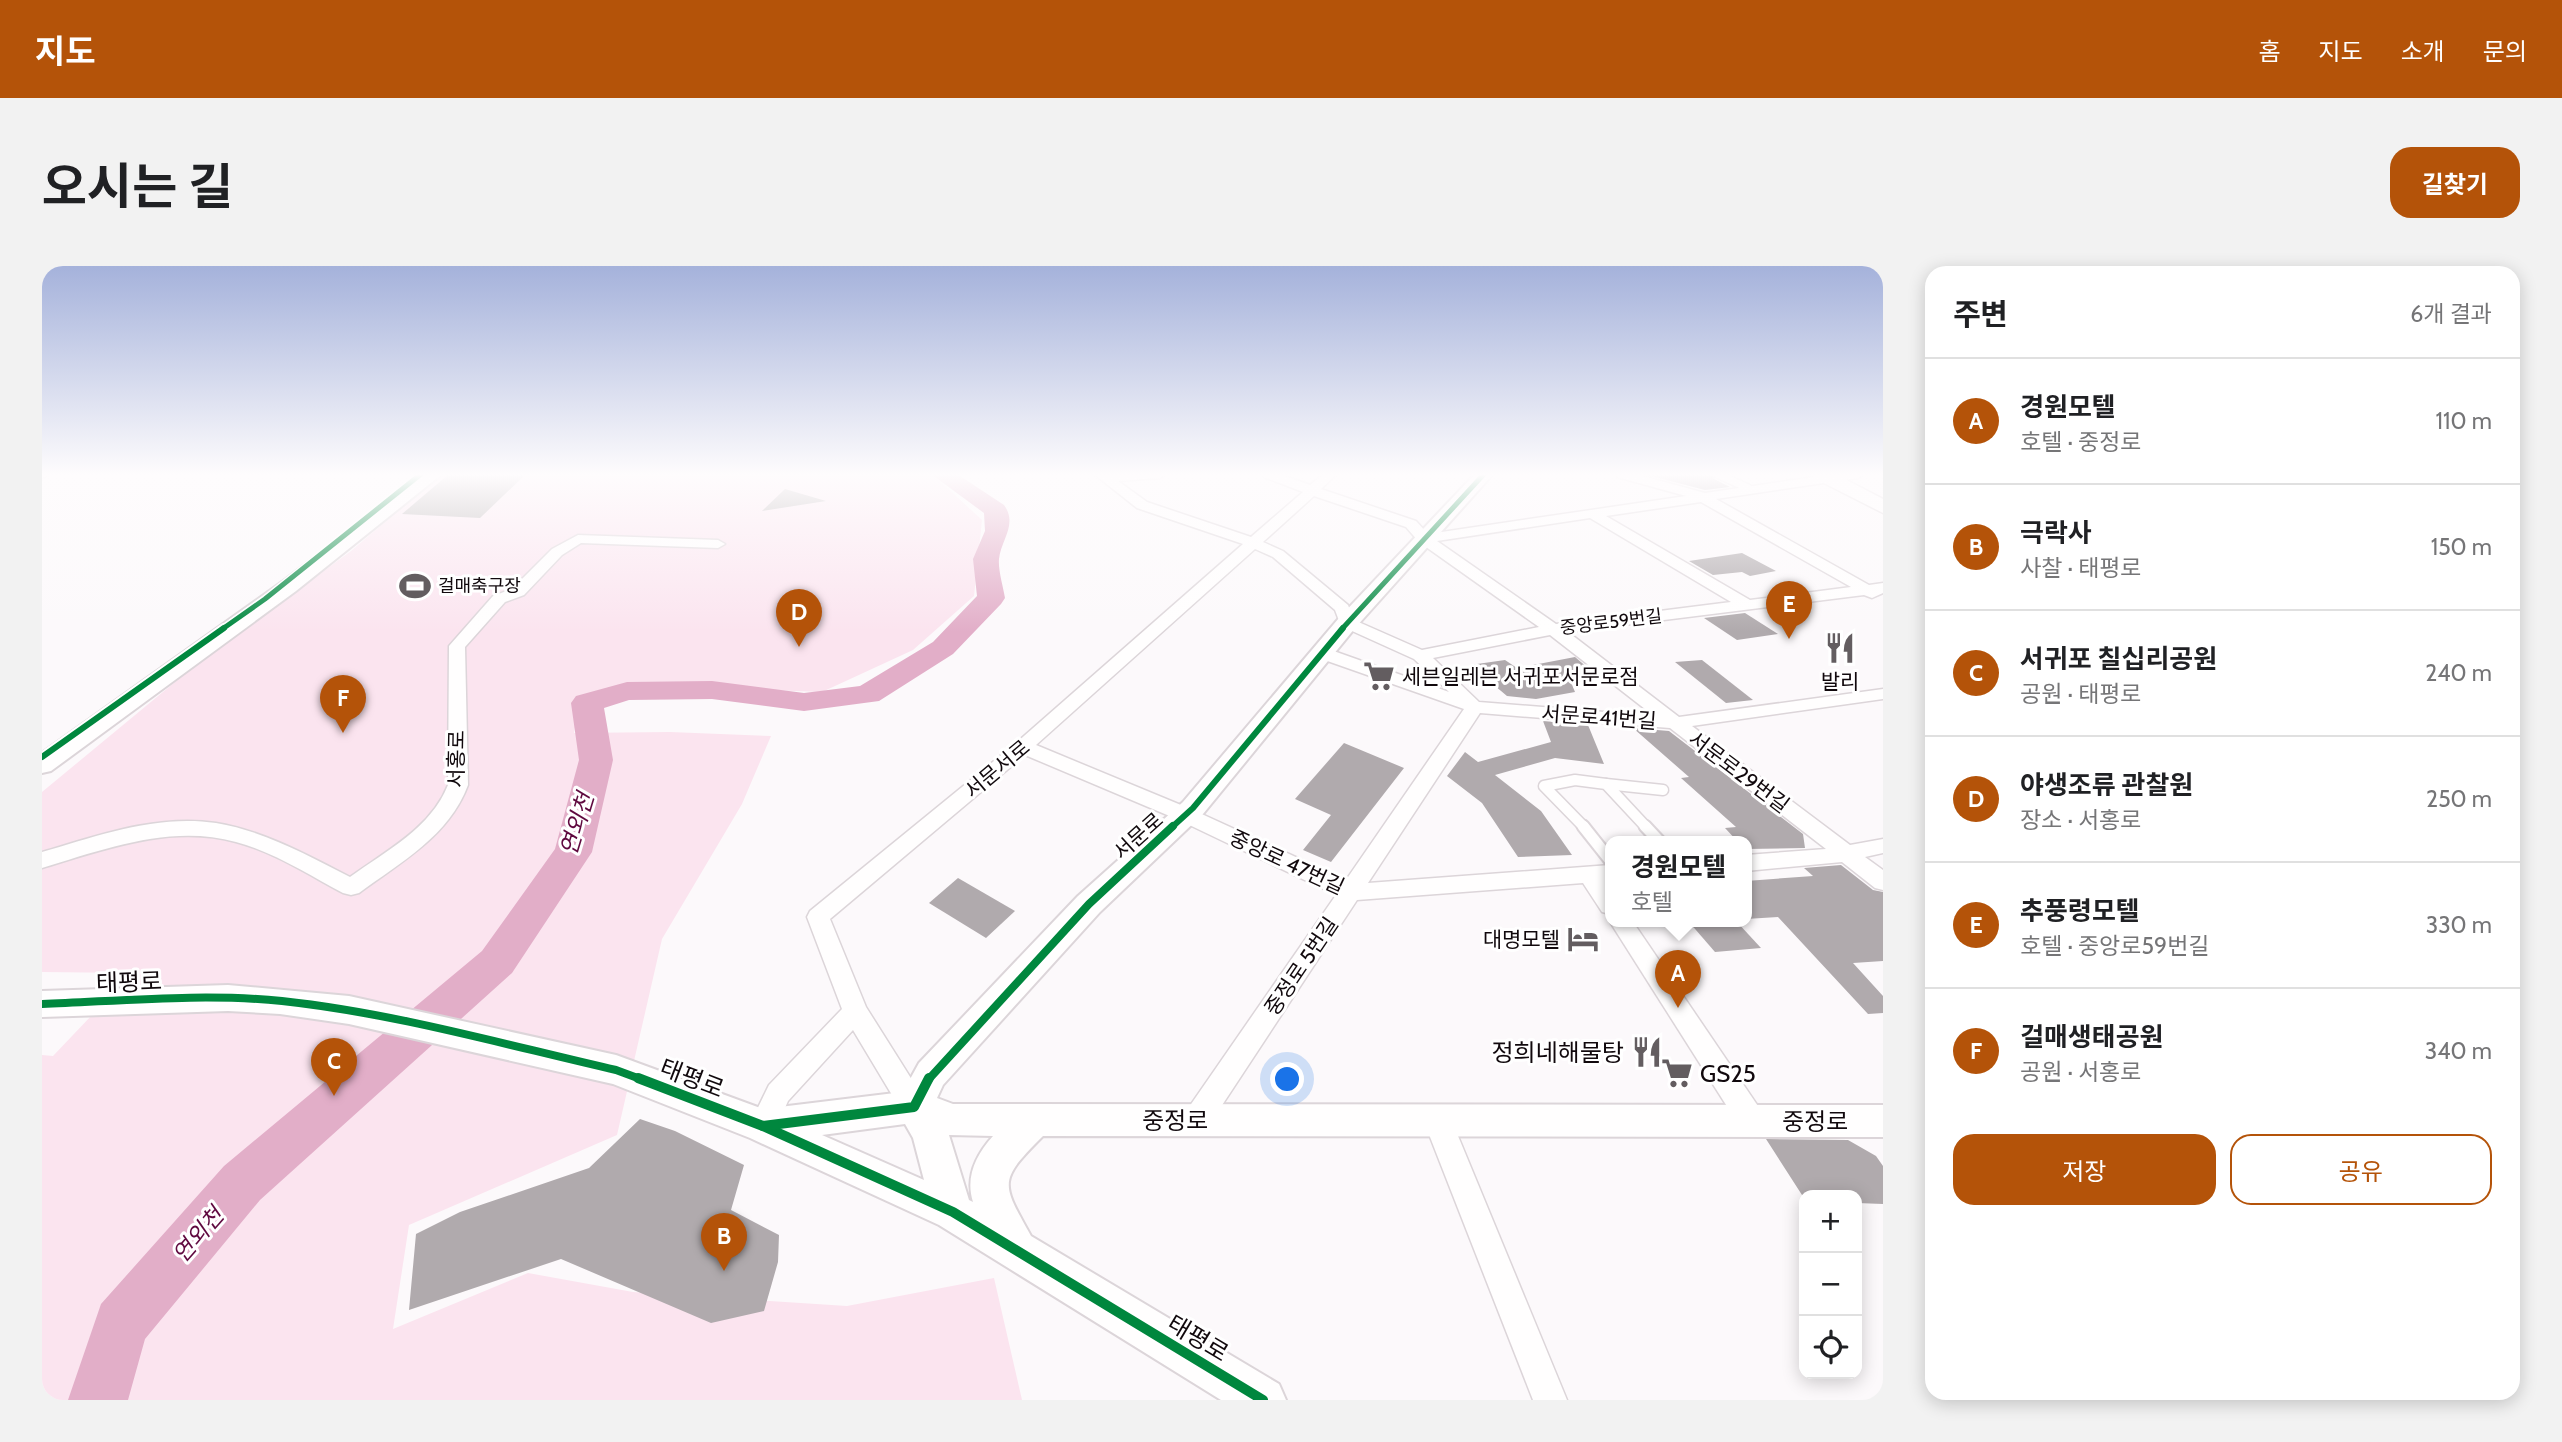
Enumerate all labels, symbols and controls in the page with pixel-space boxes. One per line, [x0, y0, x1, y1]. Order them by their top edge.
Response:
text: 지도 [35, 31, 96, 71]
text: 홈 [2258, 37, 2280, 66]
text: 지도 [2318, 37, 2363, 66]
text: 소개 [2401, 37, 2445, 66]
text: 문의 [2483, 37, 2527, 66]
button: 길찾기 [2390, 147, 2520, 218]
text: 오시는 길 [42, 157, 233, 216]
text: 주변 [1953, 296, 2008, 333]
text: 6개 결과 [2410, 300, 2492, 328]
text: 경원모텔 [2020, 391, 2116, 423]
text: A [1969, 407, 1983, 435]
text: 110 m [2436, 407, 2492, 435]
text: 호텔 · 중정로 [2020, 428, 2142, 456]
text: 극락사 [2020, 517, 2092, 549]
text: B [1969, 533, 1983, 561]
text: 150 m [2431, 533, 2492, 561]
text: 사찰 · 태평로 [2020, 554, 2142, 582]
sports icon: 걸매축구장 [398, 569, 432, 603]
place label: 걸매축구장 [438, 575, 521, 597]
pin: E [1766, 581, 1812, 639]
pin: D [776, 589, 822, 647]
street label: 중앙로59번길 [1559, 605, 1663, 639]
restaurant icon: 발리 [1823, 631, 1857, 665]
text: 서귀포 칠십리공원 [2020, 643, 2217, 675]
supermarket icon: 세븐일레븐 서귀포서문로점 [1362, 659, 1396, 693]
text: C [1969, 659, 1983, 687]
text: 240 m [2425, 659, 2492, 687]
place label: 세븐일레븐 서귀포서문로점 [1402, 664, 1639, 689]
place label: 발리 [1821, 669, 1859, 694]
pin: F [320, 675, 366, 733]
text: 공원 · 태평로 [2020, 680, 2142, 708]
street label: 서문로41번길 [1540, 700, 1658, 734]
street label: 서문로29번길 [1684, 726, 1794, 818]
street label: 서홍로 [443, 730, 469, 788]
street label: 서문서로 [959, 735, 1035, 803]
text: 야생조류 관찰원 [2020, 769, 2193, 801]
text: D [1968, 785, 1984, 813]
text: 250 m [2426, 785, 2492, 813]
water label: 연외천 [554, 787, 600, 858]
text: 장소 · 서홍로 [2020, 806, 2142, 834]
street label: 서문로 [1108, 807, 1168, 865]
street label: 중앙로 47번길 [1226, 824, 1348, 900]
popup [1605, 836, 1752, 927]
text: 경원모텔 [1631, 851, 1726, 883]
text: 호텔 [1631, 888, 1673, 916]
text: 추풍령모텔 [2020, 895, 2140, 927]
text: E [1969, 911, 1983, 939]
text: 330 m [2426, 911, 2492, 939]
street label: 중정로 5번길 [1259, 912, 1343, 1020]
hotel icon: 대명모텔 [1566, 922, 1600, 956]
place label: 대명모텔 [1483, 927, 1560, 952]
text: 호텔 · 중앙로59번길 [2020, 932, 2209, 960]
pin: A [1655, 950, 1701, 1008]
street label: 태평로 [95, 966, 163, 998]
text: 걸매생태공원 [2020, 1021, 2164, 1053]
restaurant icon: 정희네해물탕 [1630, 1035, 1664, 1069]
text: F [1970, 1037, 1982, 1065]
text: 340 m [2425, 1037, 2492, 1065]
pin: C [311, 1038, 357, 1096]
place label: 정희네해물탕 [1492, 1038, 1624, 1067]
street label: 태평로 [656, 1053, 728, 1103]
supermarket icon: GS25 [1660, 1056, 1694, 1090]
text: 공원 · 서홍로 [2020, 1058, 2142, 1086]
place label: GS25 [1700, 1059, 1756, 1088]
your location [1270, 1062, 1304, 1096]
street label: 중정로 [1142, 1106, 1208, 1135]
street label: 중정로 [1782, 1107, 1848, 1136]
button: 저장 [1953, 1134, 2216, 1205]
button: 공유 [2230, 1134, 2492, 1205]
map controls [1799, 1190, 1862, 1379]
button: + [1799, 1190, 1862, 1253]
water label: 연외천 [167, 1200, 231, 1268]
pin: B [701, 1213, 747, 1271]
button: − [1799, 1253, 1862, 1316]
street label: 태평로 [1162, 1309, 1234, 1367]
button: locate [1799, 1316, 1862, 1379]

